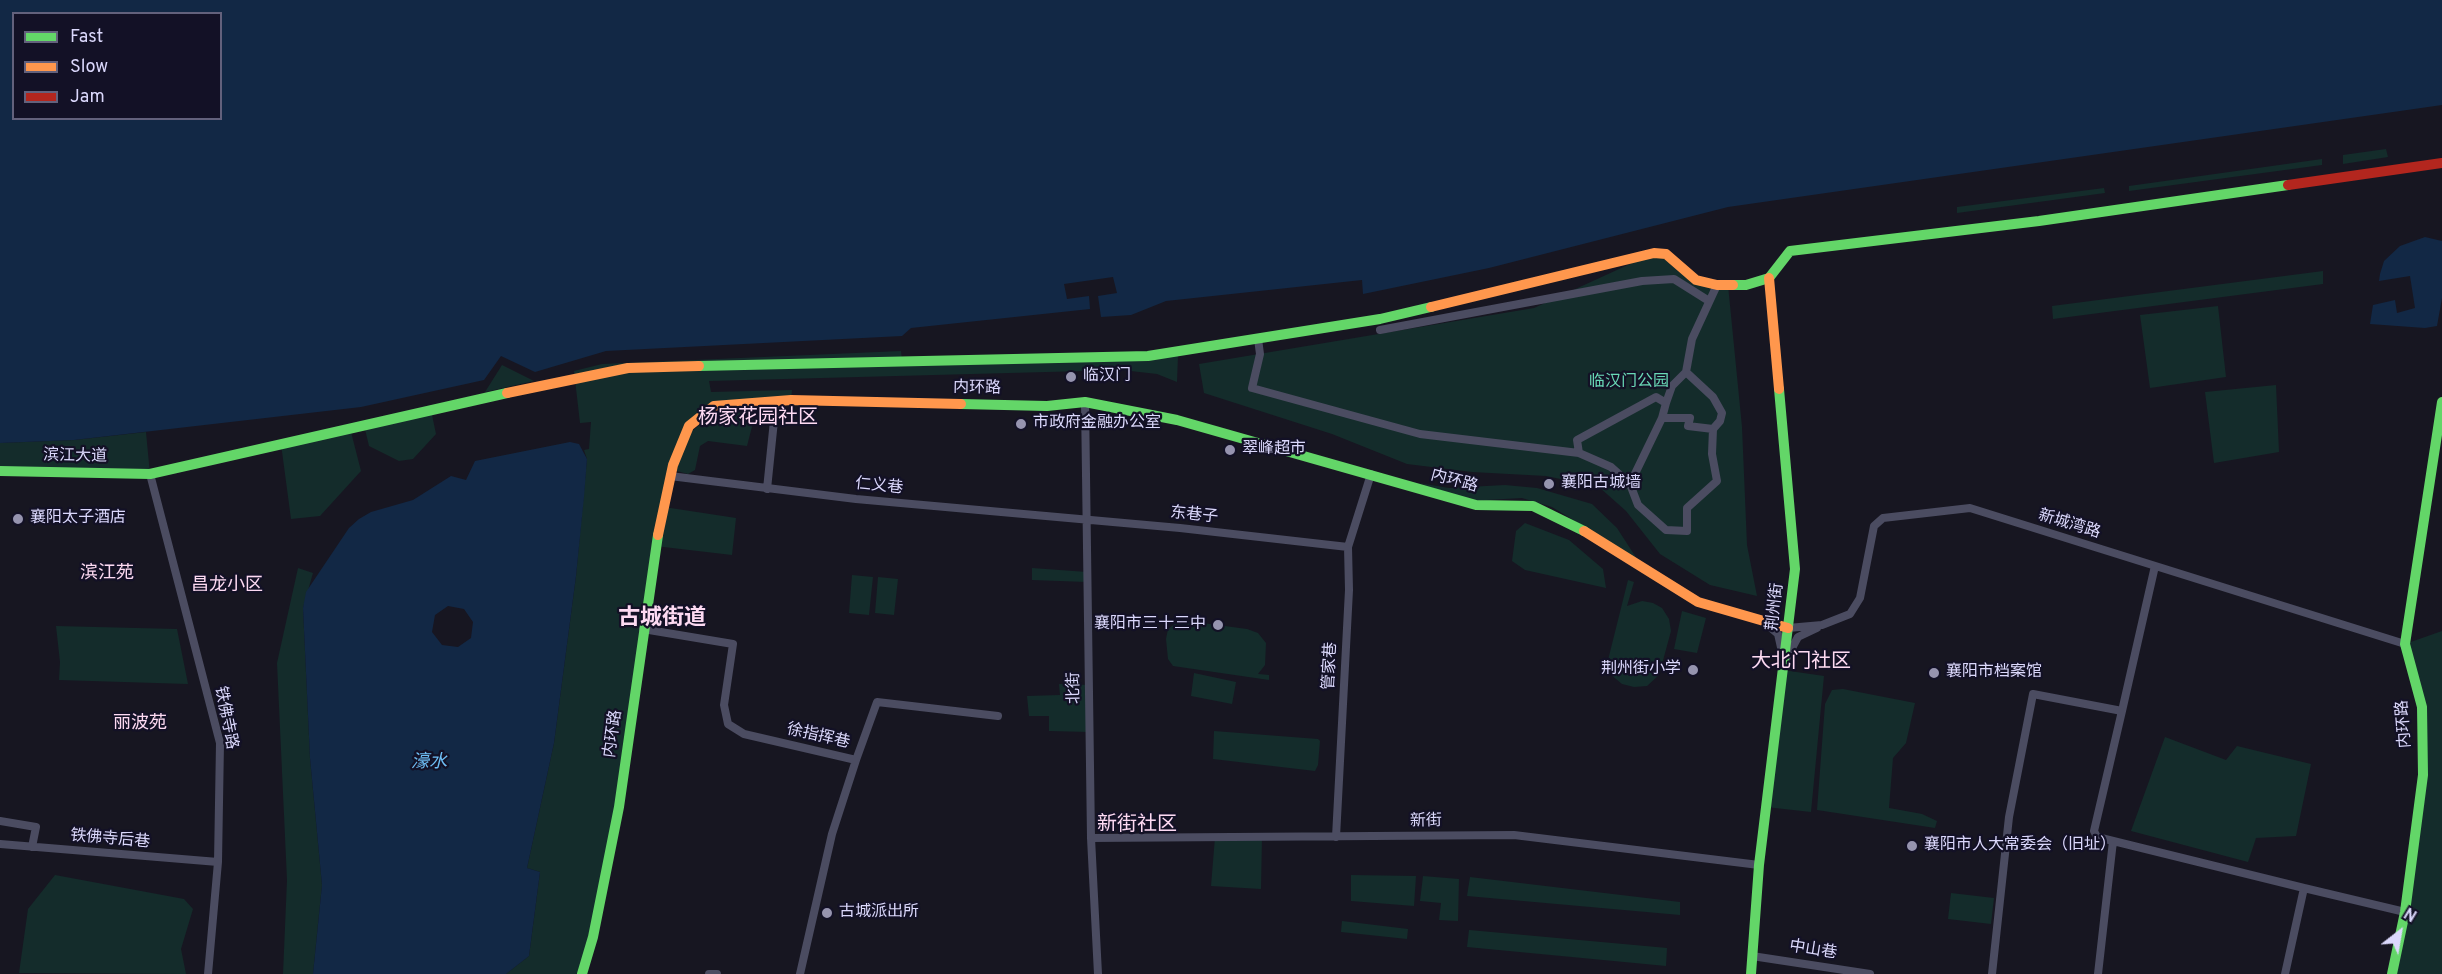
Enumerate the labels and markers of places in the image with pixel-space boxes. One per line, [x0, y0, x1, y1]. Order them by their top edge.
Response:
place label: 临汉门 [1083, 367, 1131, 387]
marker: 临汉门 [1064, 370, 1078, 384]
place label: 市政府金融办公室 [1033, 414, 1161, 434]
marker: 市政府金融办公室 [1014, 417, 1028, 431]
place label: 翠峰超市 [1242, 440, 1306, 460]
marker: 翠峰超市 [1223, 443, 1237, 457]
place label: 襄阳古城墙 [1561, 474, 1641, 494]
marker: 襄阳古城墙 [1542, 477, 1556, 491]
place label: 襄阳太子酒店 [30, 509, 126, 529]
marker: 襄阳太子酒店 [11, 512, 25, 526]
place label: 襄阳市三十三中 [1094, 615, 1206, 635]
marker: 襄阳市三十三中 [1211, 618, 1225, 632]
place label: 荆州街小学 [1601, 660, 1681, 680]
marker: 荆州街小学 [1686, 663, 1700, 677]
place label: 襄阳市档案馆 [1946, 663, 2042, 683]
marker: 襄阳市档案馆 [1927, 666, 1941, 680]
place label: 襄阳市人大常委会（旧址） [1924, 836, 2116, 856]
marker: 襄阳市人大常委会（旧址） [1905, 839, 1919, 853]
place label: 古城派出所 [839, 903, 919, 923]
marker: 古城派出所 [820, 906, 834, 920]

